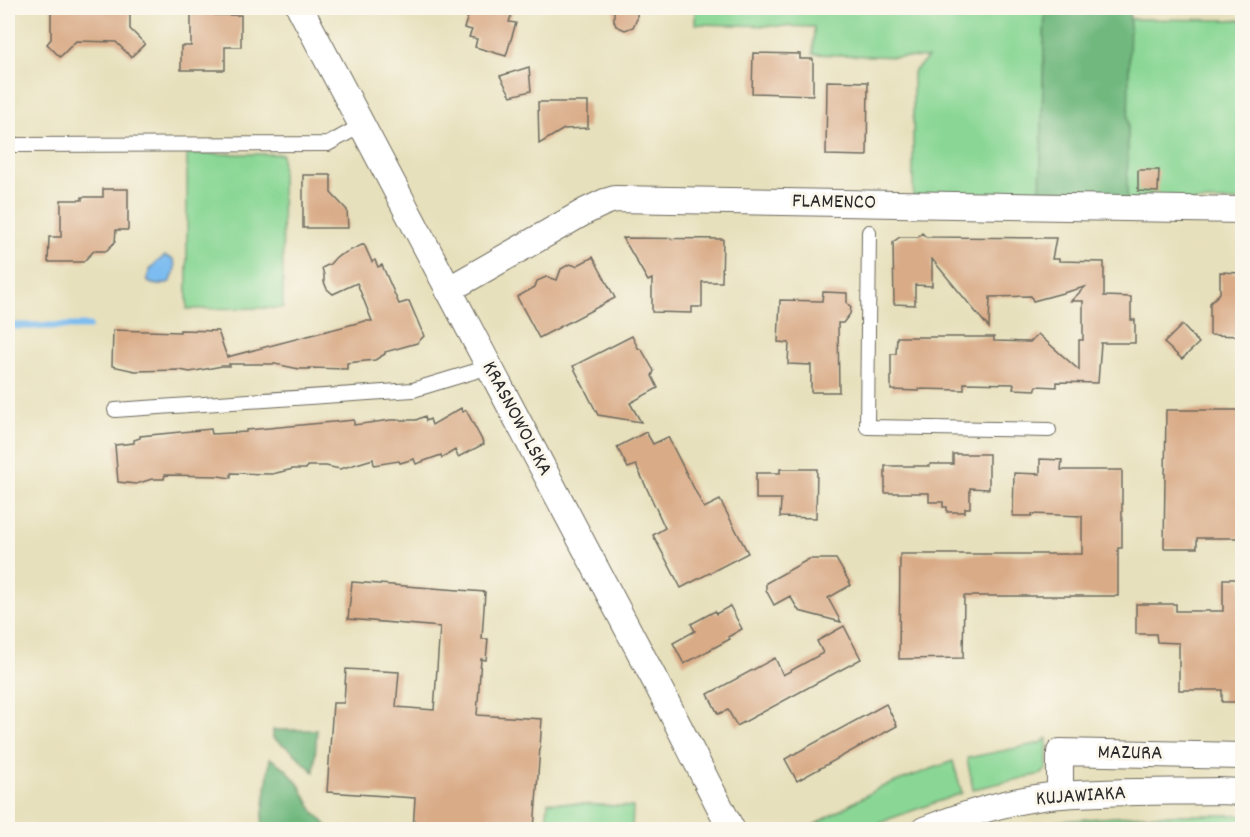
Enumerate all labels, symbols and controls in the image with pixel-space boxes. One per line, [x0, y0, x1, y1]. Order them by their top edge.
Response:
street label: FLAMENCO [792, 187, 876, 219]
street label: KRASNOWOLSKA [473, 356, 559, 482]
street label: MAZURA [1097, 738, 1163, 770]
street label: KUJAWIAKA [1035, 779, 1127, 815]

